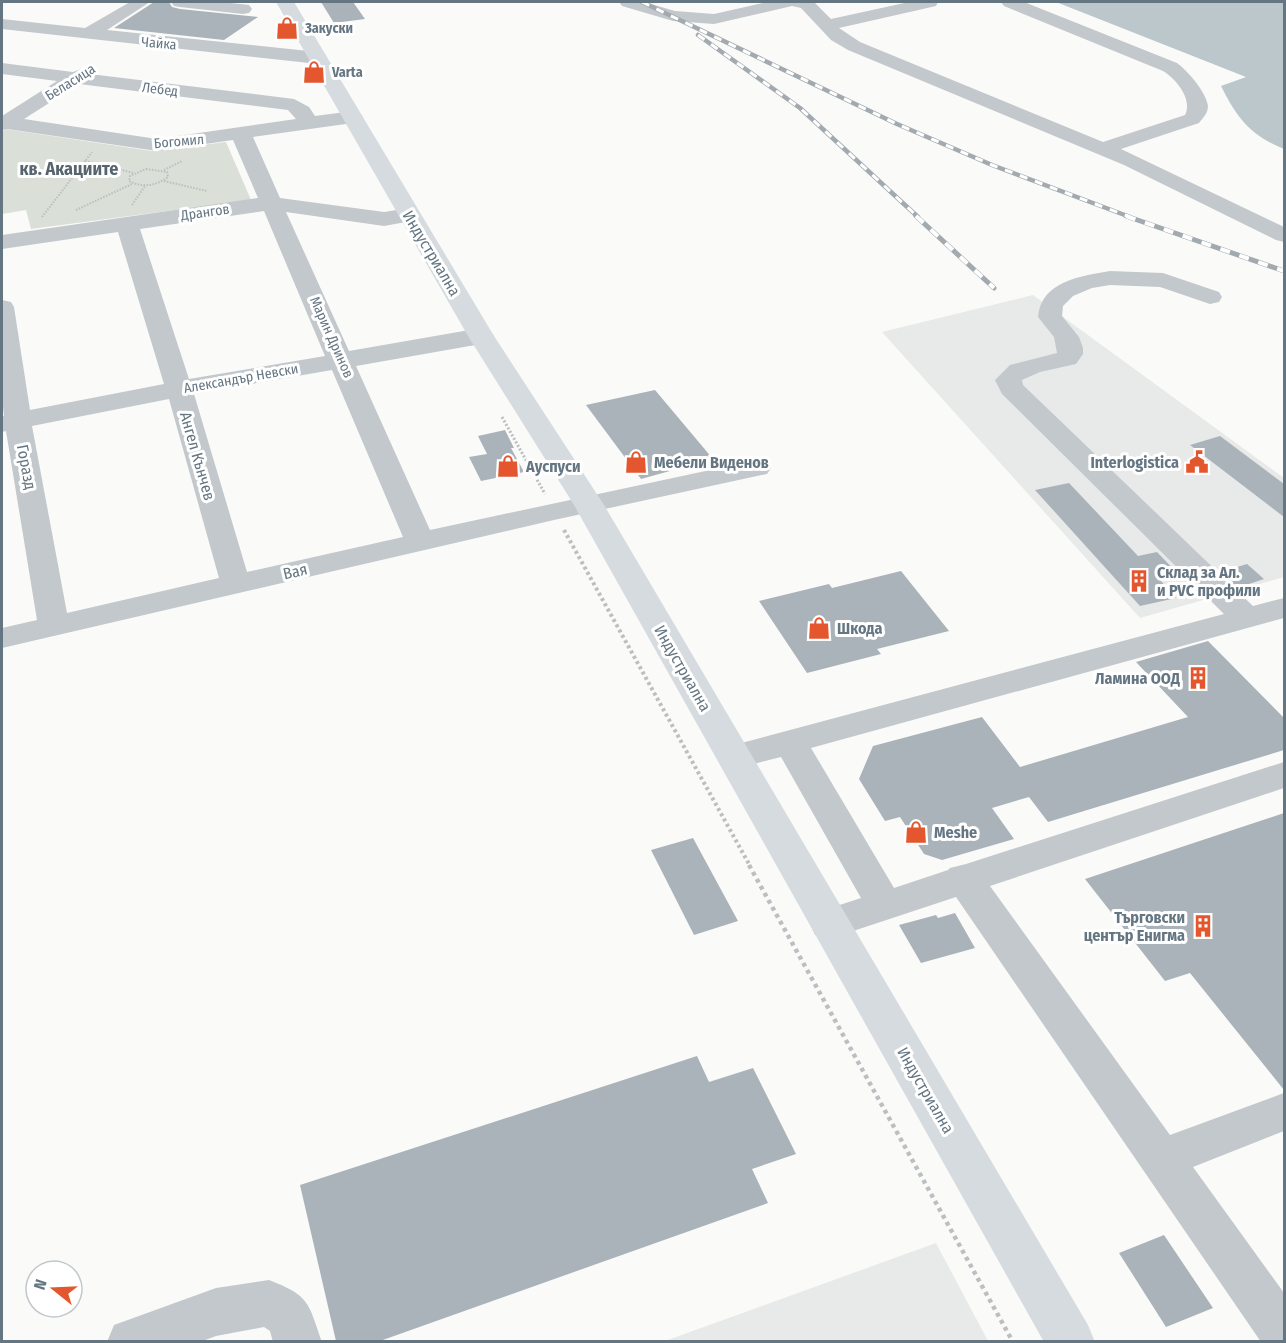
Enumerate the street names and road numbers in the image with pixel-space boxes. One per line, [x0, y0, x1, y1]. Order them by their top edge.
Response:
street label: Чайка [141, 33, 177, 54]
street label: Беласица [42, 60, 99, 104]
street label: Лебед [141, 79, 179, 100]
street label: Богомил [153, 131, 205, 152]
street label: Дрангов [179, 201, 230, 224]
street label: Индустриална [399, 207, 465, 300]
street label: Марин Дринов [306, 294, 357, 380]
street label: Александър Невски [183, 360, 300, 397]
street label: Ангел Кънчев [176, 410, 219, 503]
street label: Горазд [13, 443, 40, 491]
street label: Вая [281, 559, 309, 584]
street label: Индустриална [650, 622, 715, 715]
street label: Индустриална [893, 1044, 958, 1137]

